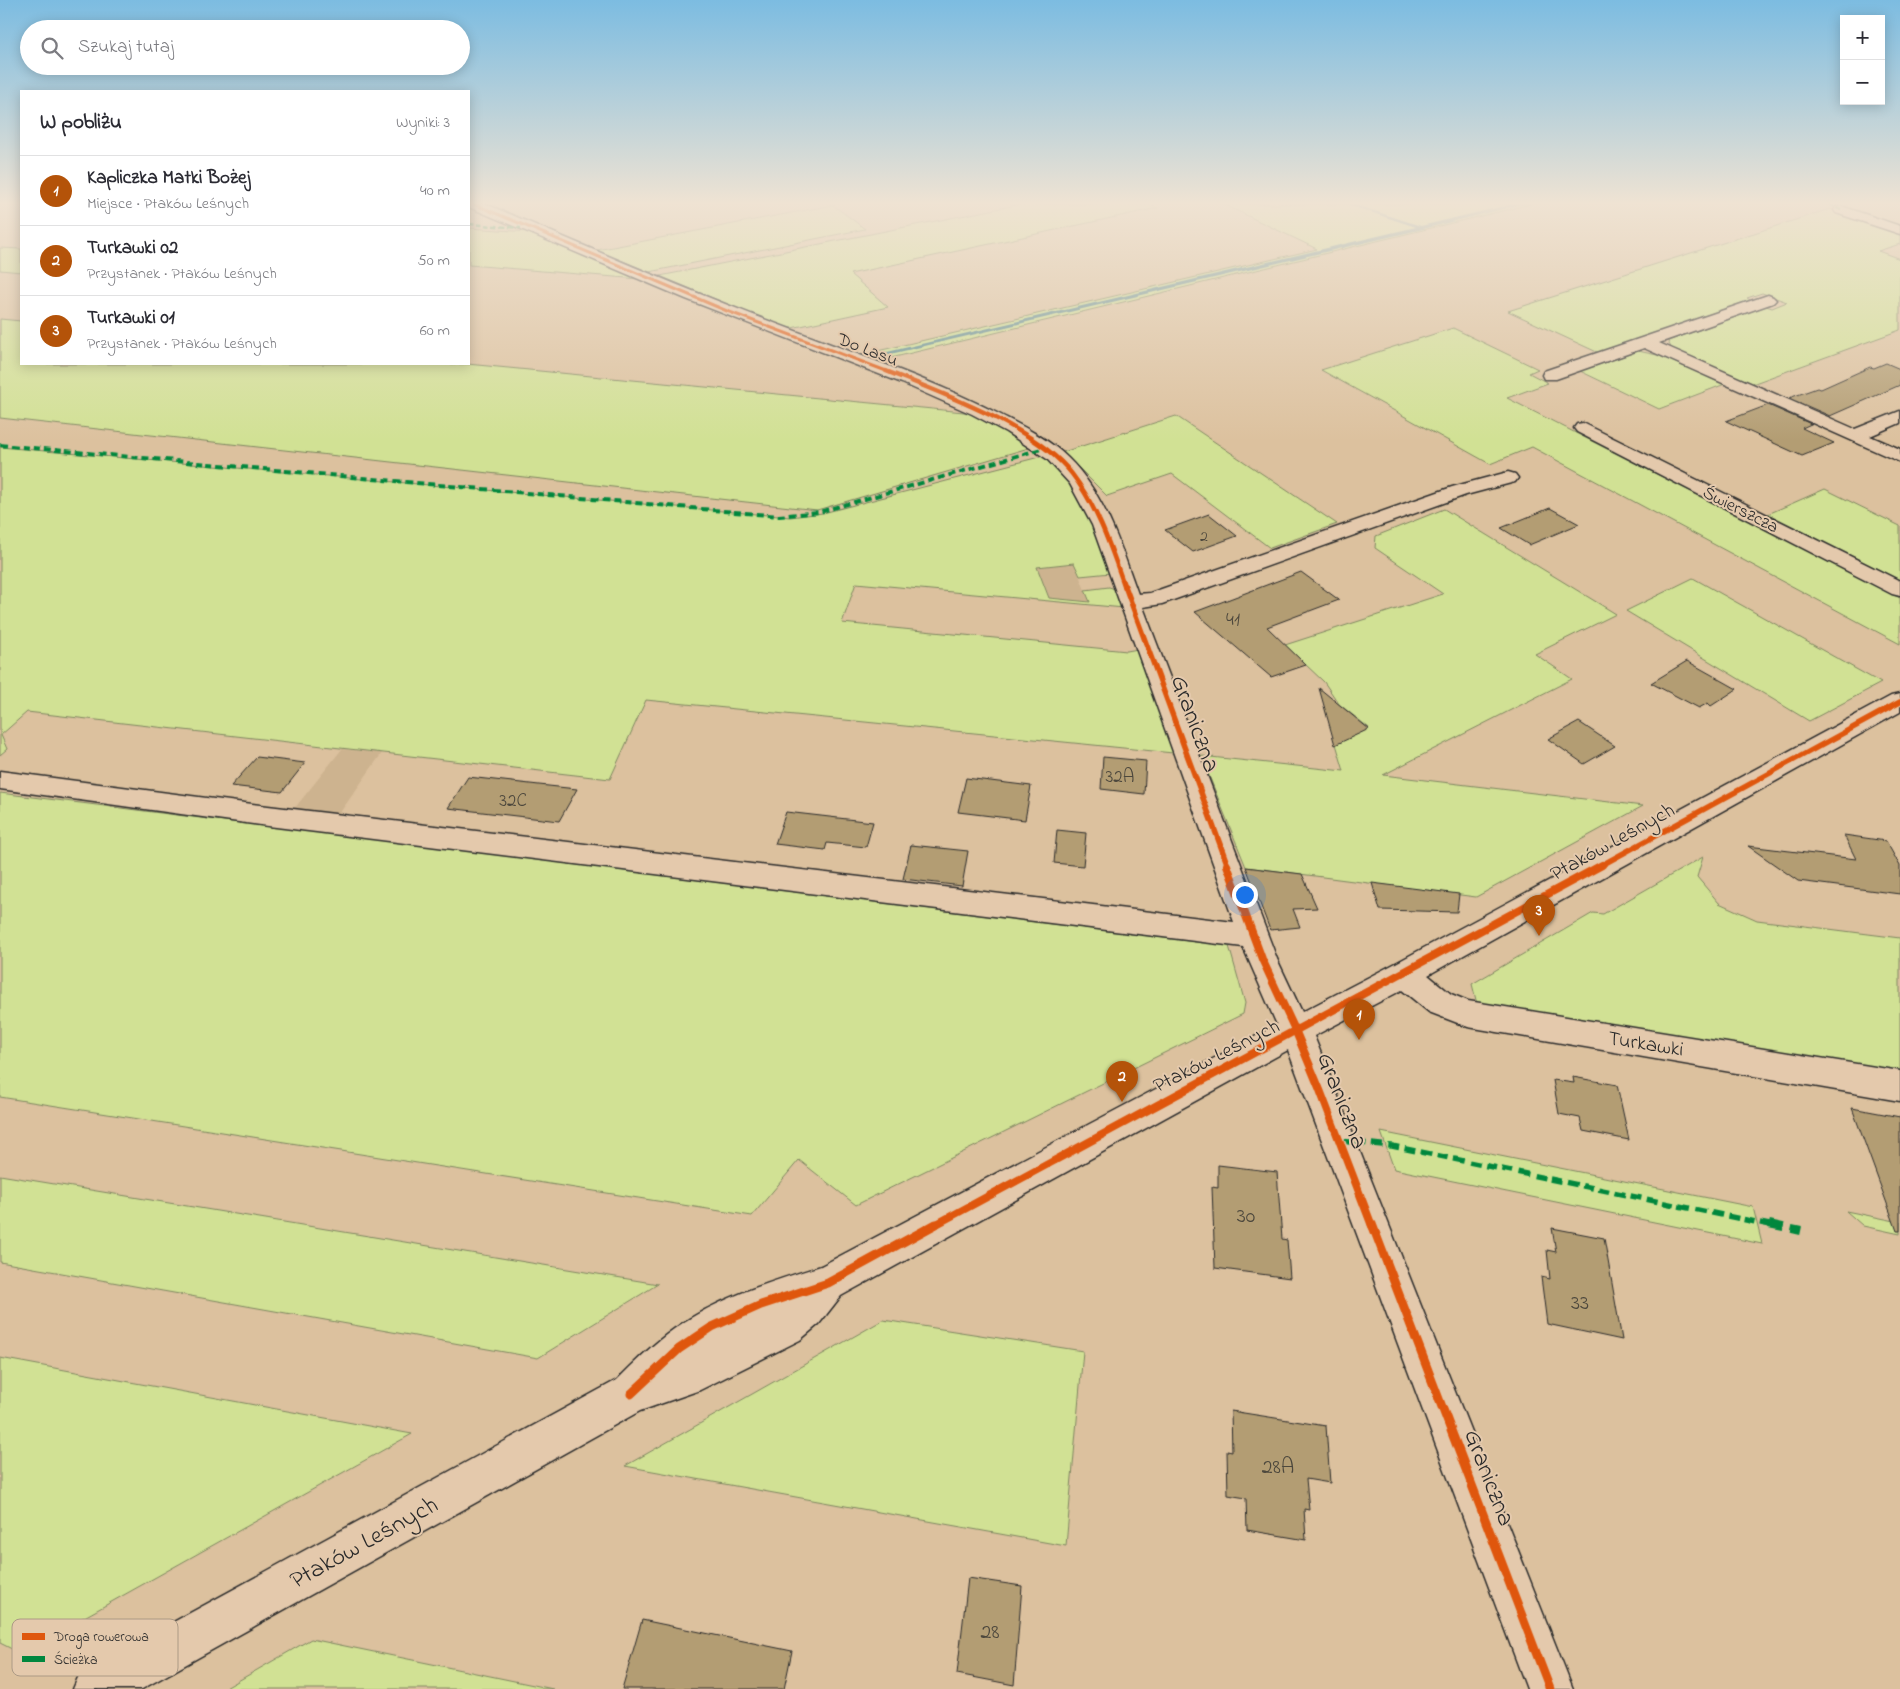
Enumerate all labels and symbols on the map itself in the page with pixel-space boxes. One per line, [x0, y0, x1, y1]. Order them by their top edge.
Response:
street label: Do Lasu [832, 327, 901, 374]
street label: Świerszcza [1698, 481, 1783, 541]
house number: 2 [1200, 525, 1208, 549]
house number: 41 [1226, 607, 1240, 634]
street label: Graniczna [1160, 670, 1228, 778]
house number: 32A [1106, 764, 1135, 791]
house number: 32C [499, 788, 527, 815]
street label: Ptaków Leśnych [1545, 796, 1682, 891]
your location [1232, 882, 1258, 908]
pin: 3 [1523, 895, 1555, 936]
pin: 1 [1343, 999, 1375, 1040]
street label: Ptaków Leśnych [1149, 1012, 1286, 1103]
street label: Turkawki [1606, 1024, 1686, 1066]
street label: Graniczna [1306, 1047, 1376, 1155]
pin: 2 [1106, 1061, 1138, 1102]
house number: 30 [1237, 1201, 1255, 1233]
house number: 33 [1571, 1288, 1589, 1320]
street label: Graniczna [1453, 1424, 1523, 1532]
house number: 28A [1262, 1452, 1294, 1484]
street label: Ptaków Leśnych [284, 1488, 446, 1600]
house number: 28 [980, 1617, 1000, 1649]
legend [12, 1619, 178, 1676]
text: Droga rowerowa [53, 1627, 149, 1649]
text: Ścieżka [54, 1650, 98, 1671]

